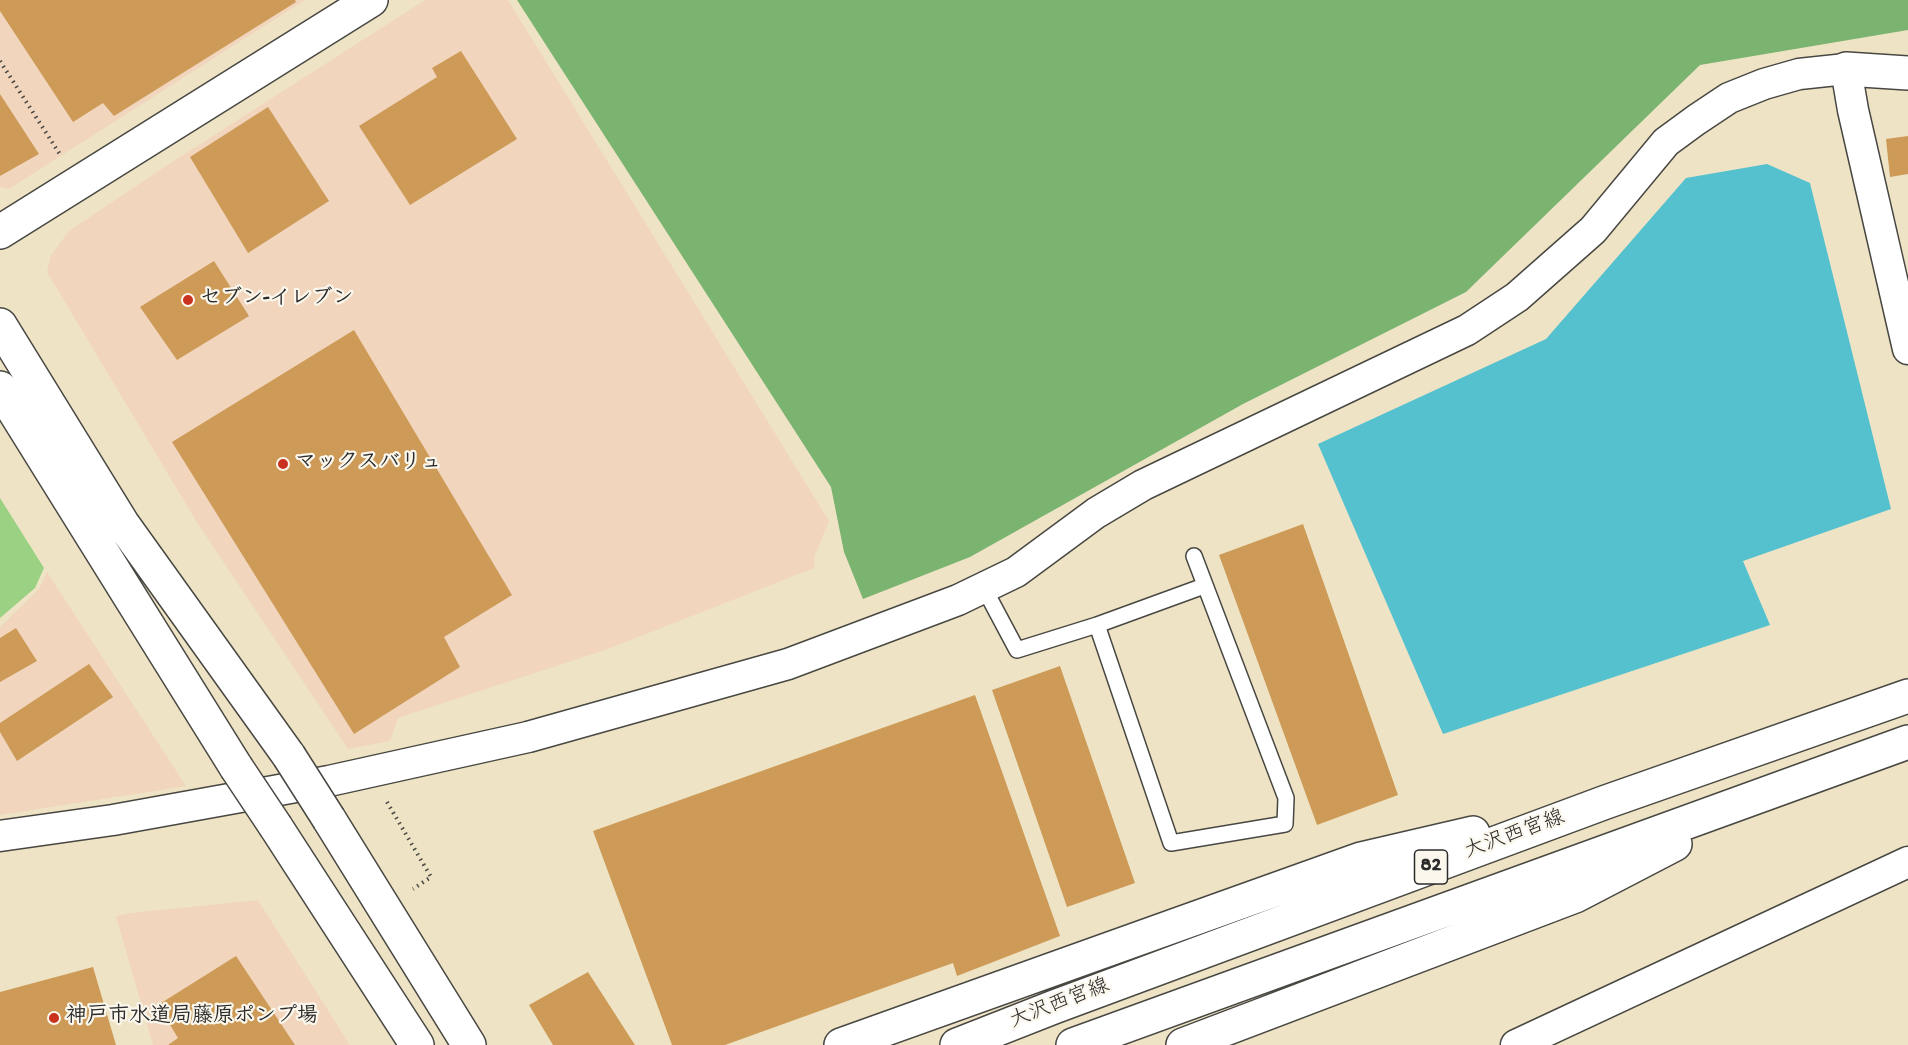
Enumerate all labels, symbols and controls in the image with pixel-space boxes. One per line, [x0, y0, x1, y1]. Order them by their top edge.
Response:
place label: セブン-イレブン [200, 287, 354, 313]
marker: セブン-イレブン [181, 293, 195, 307]
place label: マックスバリュ [295, 451, 442, 477]
marker: マックスバリュ [276, 457, 290, 471]
street label: 大沢西宮線 [1461, 806, 1569, 866]
road number: 82 [1414, 850, 1448, 884]
street label: 大沢西宮線 [1006, 974, 1114, 1036]
place label: 神戸市水道局藤原ポンプ場 [66, 1005, 318, 1031]
marker: 神戸市水道局藤原ポンプ場 [47, 1011, 61, 1025]

